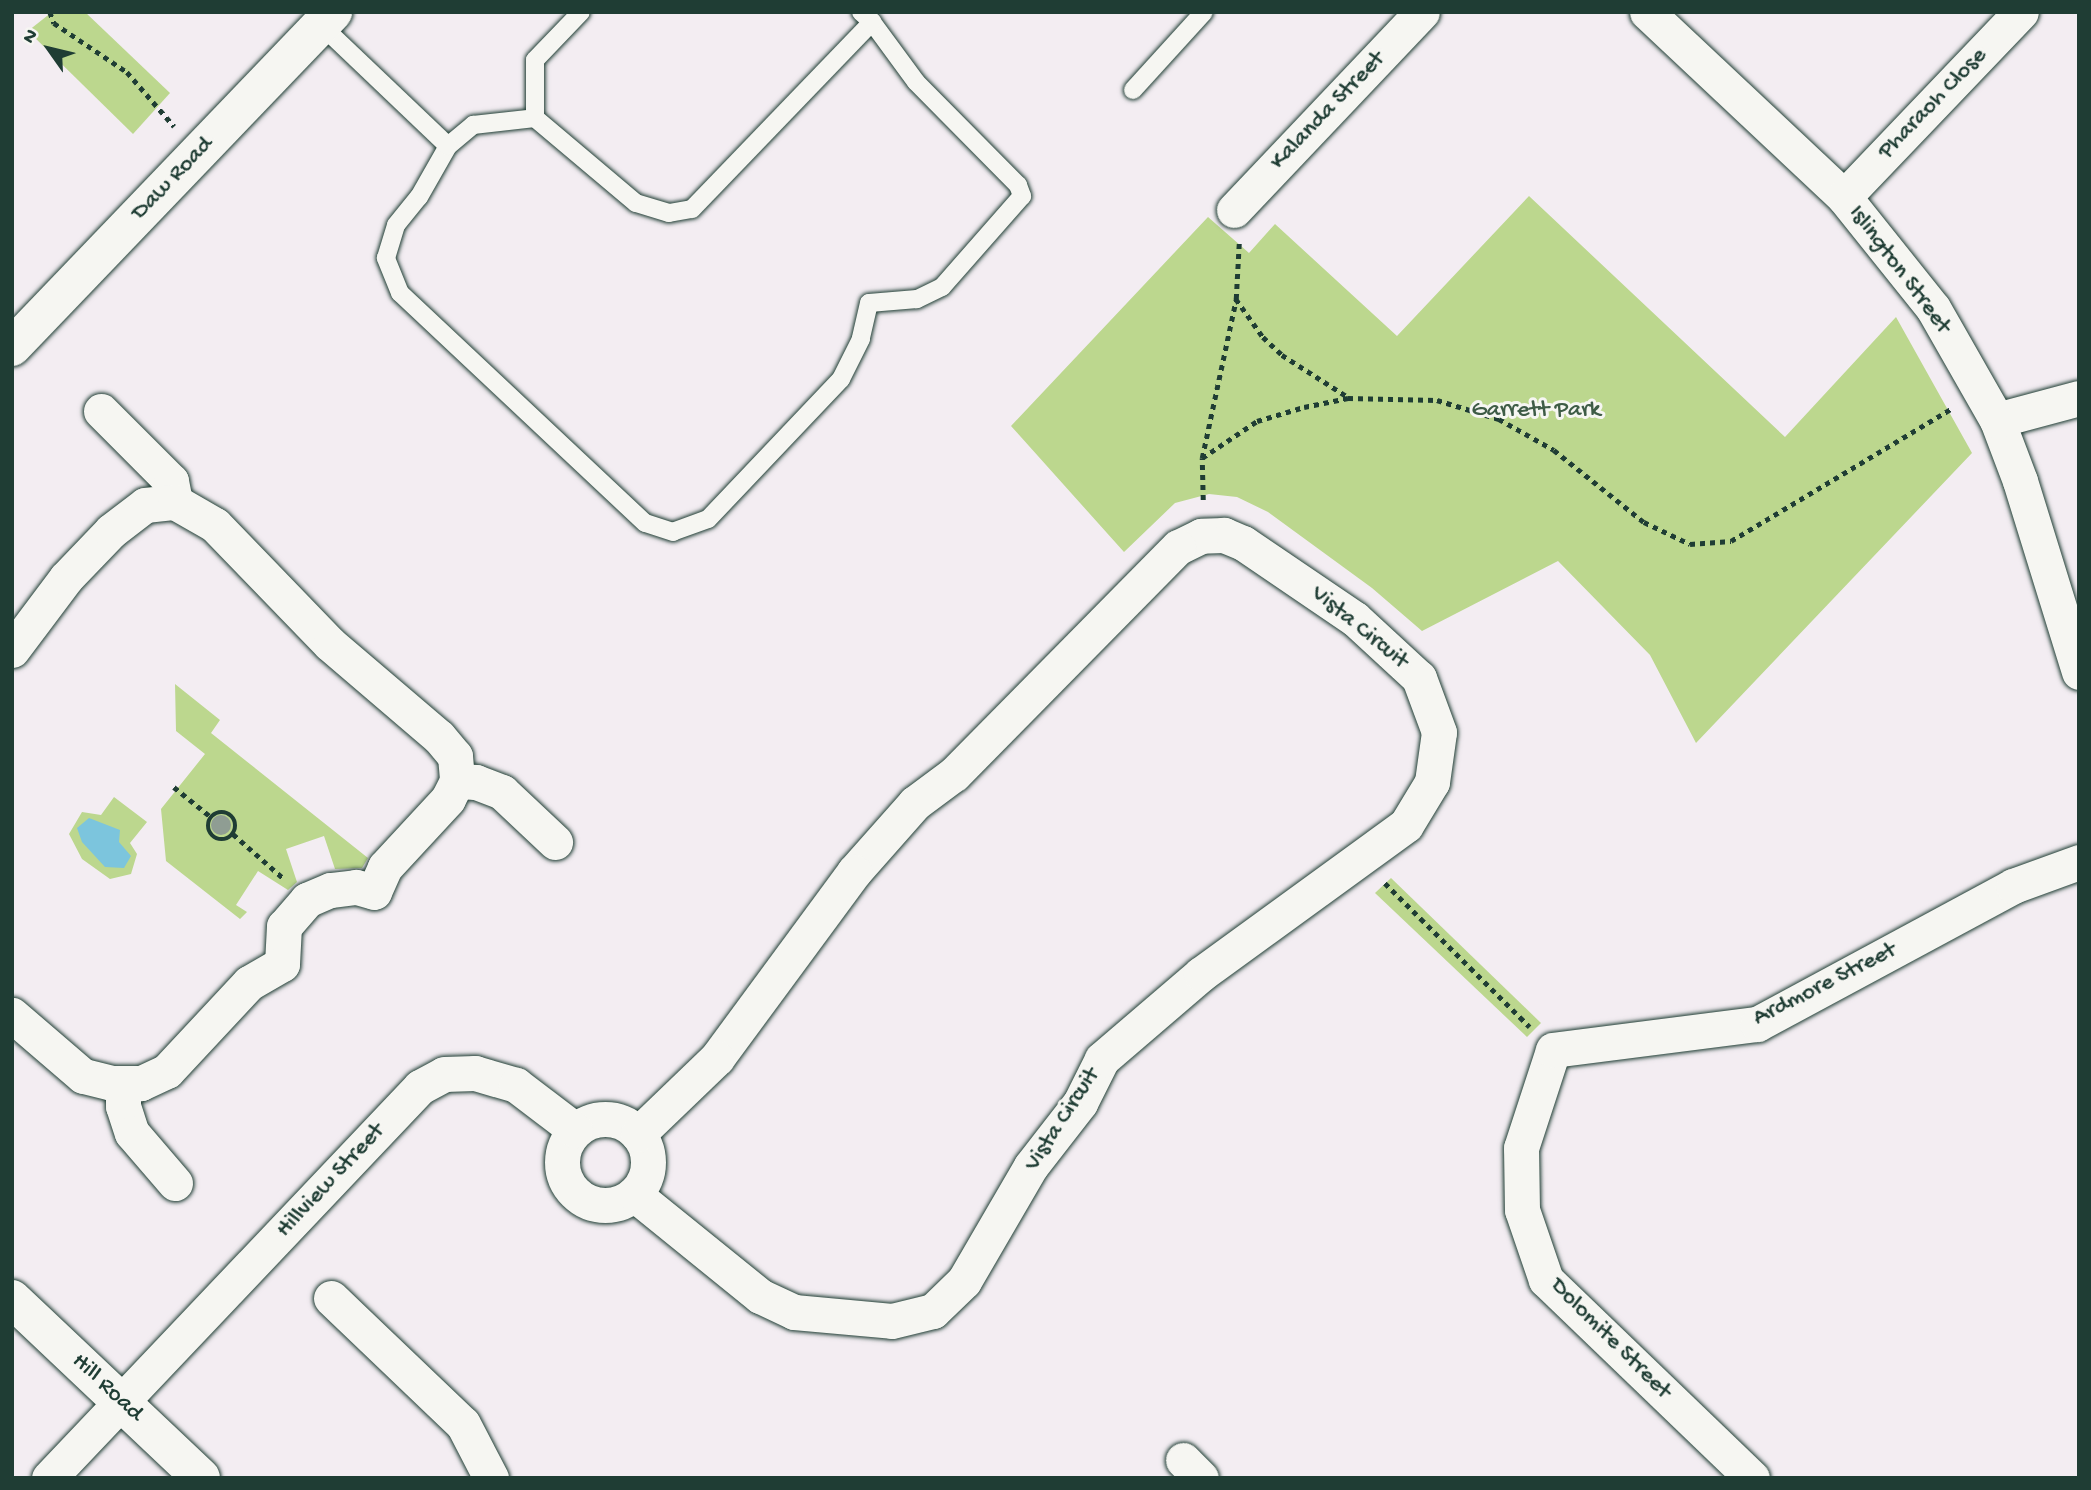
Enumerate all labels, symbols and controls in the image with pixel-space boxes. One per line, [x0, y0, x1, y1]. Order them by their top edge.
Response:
north arrow [14, 14, 84, 84]
text: N [18, 25, 44, 49]
street label: Pharaoh Close [1873, 42, 1993, 166]
street label: Kalanda Street [1264, 46, 1392, 176]
street label: Daw Road [126, 131, 220, 227]
street label: Islington Street [1841, 200, 1957, 340]
park label: Garrett Park [1472, 397, 1600, 425]
street label: Vista Circuit [1304, 580, 1414, 676]
street label: Ardmore Street [1749, 937, 1901, 1033]
street label: Vista Circuit [1019, 1063, 1107, 1177]
street label: Hillview Street [271, 1118, 391, 1244]
street label: Dolomite Street [1543, 1272, 1677, 1406]
street label: Hill Road [65, 1348, 149, 1428]

